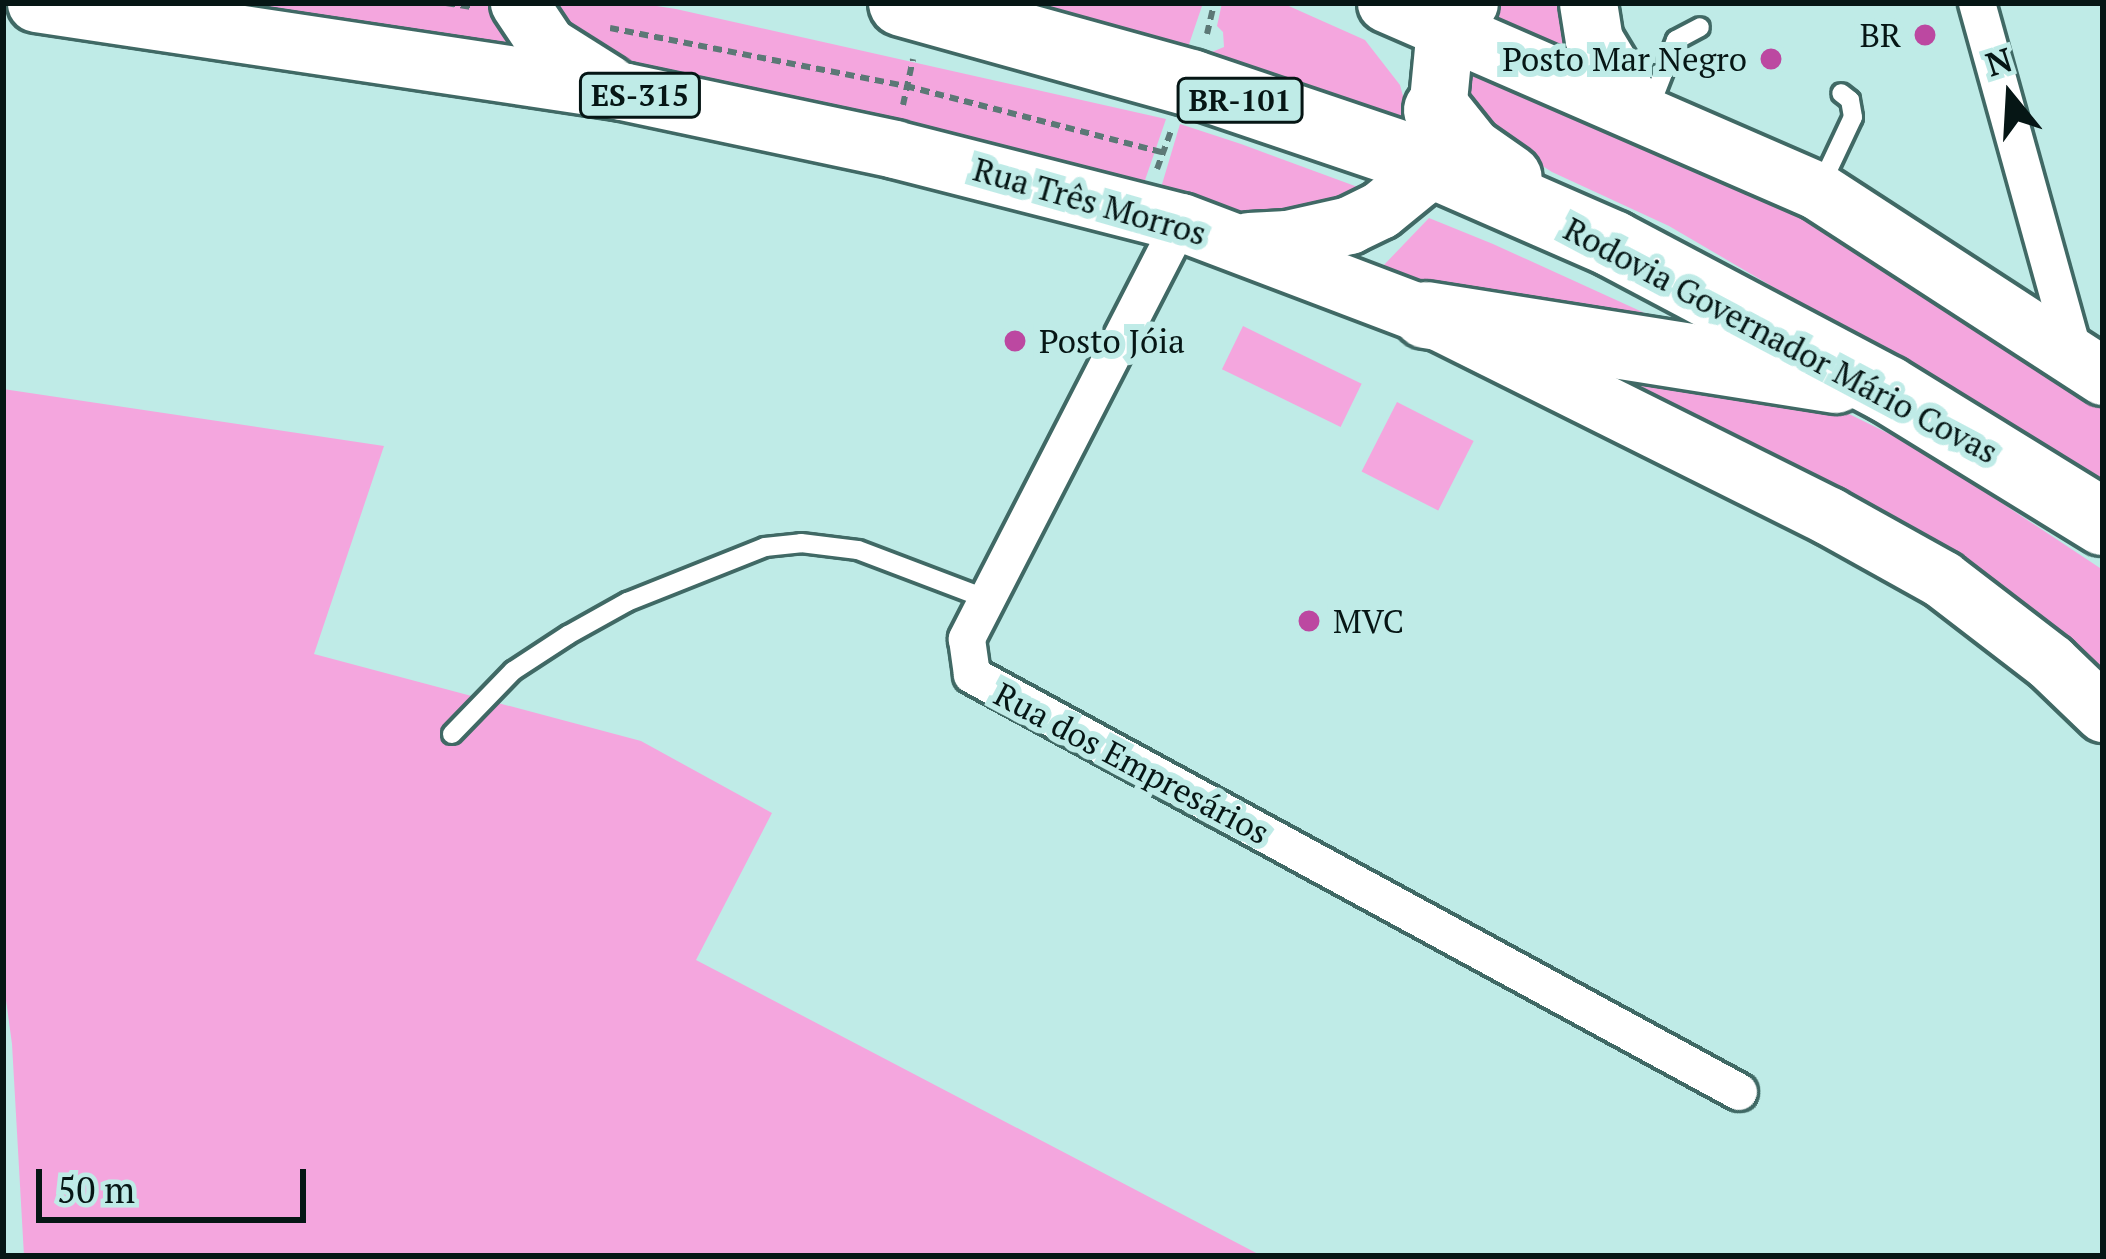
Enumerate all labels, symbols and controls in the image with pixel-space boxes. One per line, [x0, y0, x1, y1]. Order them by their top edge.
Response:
place label: BR [1860, 15, 1901, 55]
marker: BR [1912, 22, 1938, 48]
north arrow [1950, 36, 2070, 156]
text: N [1980, 37, 2017, 86]
place label: Posto Mar Negro [1502, 39, 1747, 79]
marker: Posto Mar Negro [1758, 46, 1784, 72]
road number: ES-315 [577, 71, 703, 119]
road number: BR-101 [1174, 76, 1306, 124]
street label: Rua Três Morros [969, 149, 1211, 253]
street label: Rodovia Governador Mário Covas [1558, 209, 2004, 471]
place label: Posto Jóia [1039, 321, 1185, 361]
marker: Posto Jóia [1002, 328, 1028, 354]
place label: MVC [1333, 601, 1404, 641]
marker: MVC [1296, 608, 1322, 634]
street label: Rua dos Empresários [988, 674, 1276, 852]
scale bar [42, 1145, 312, 1219]
text: 50 m [57, 1166, 135, 1213]

